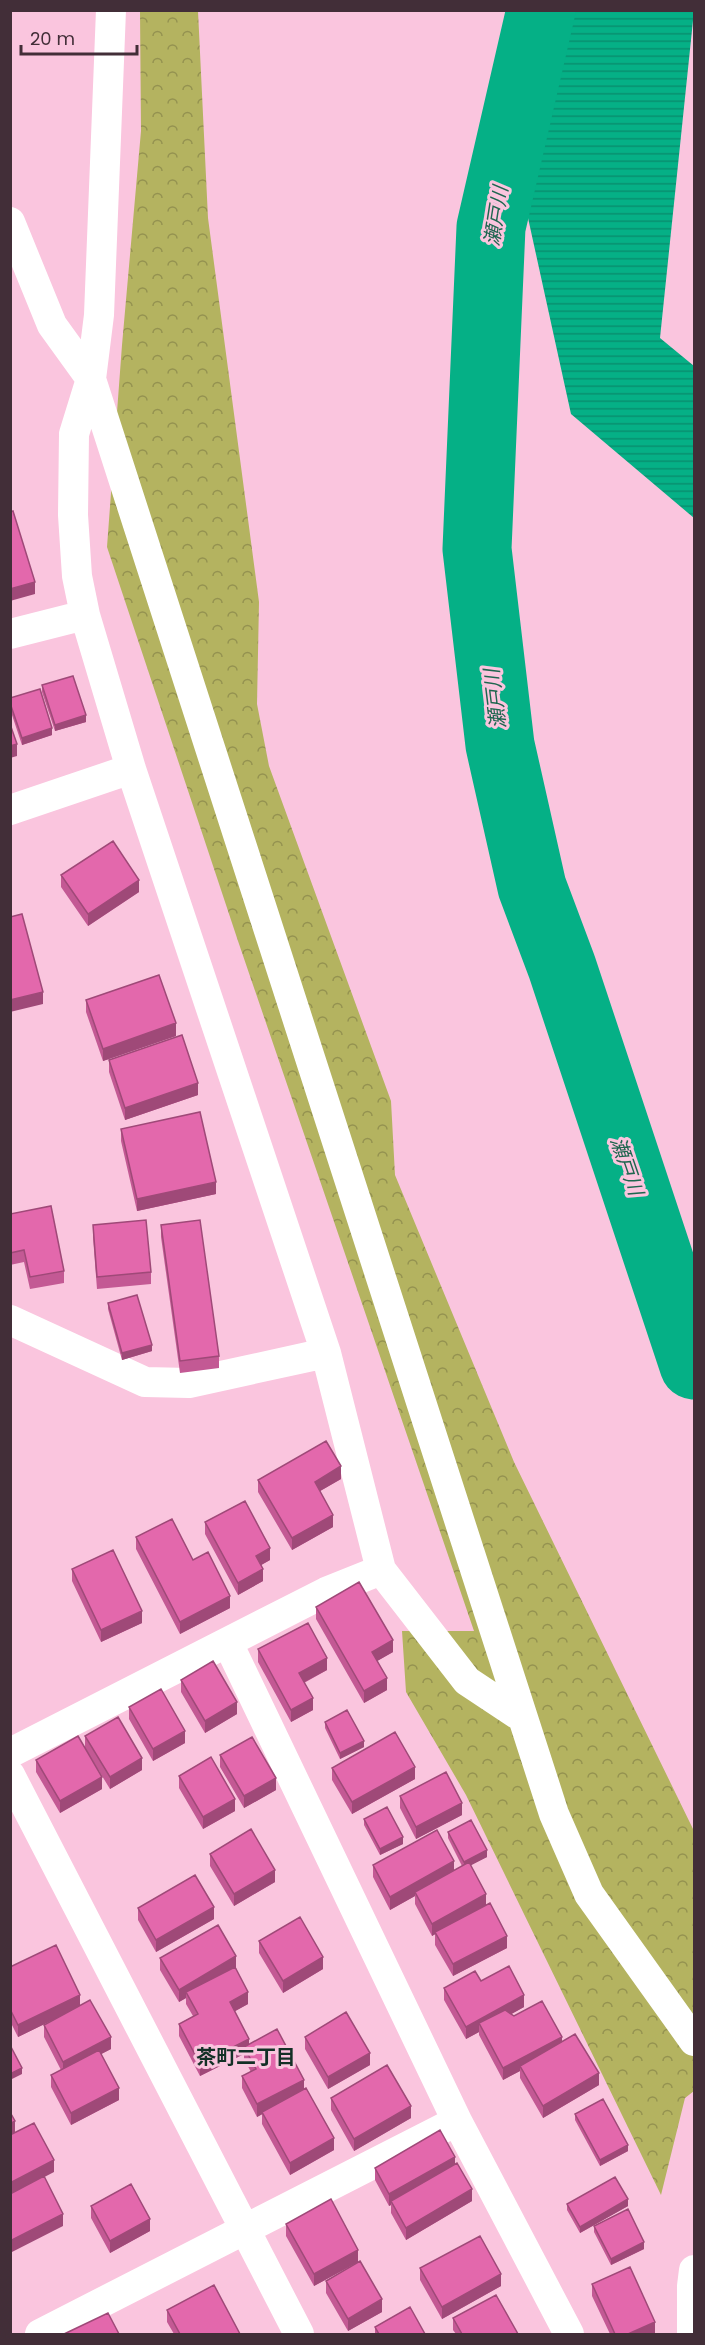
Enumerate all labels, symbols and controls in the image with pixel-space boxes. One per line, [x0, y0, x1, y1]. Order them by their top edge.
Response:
scale bar [21, 18, 136, 56]
text: 20 m [30, 26, 75, 51]
water label: 瀬戸川 [477, 182, 515, 248]
water label: 瀬戸川 [477, 666, 513, 730]
water label: 瀬戸川 [604, 1133, 651, 1201]
district label: 茶町二丁目 [196, 2043, 296, 2071]

